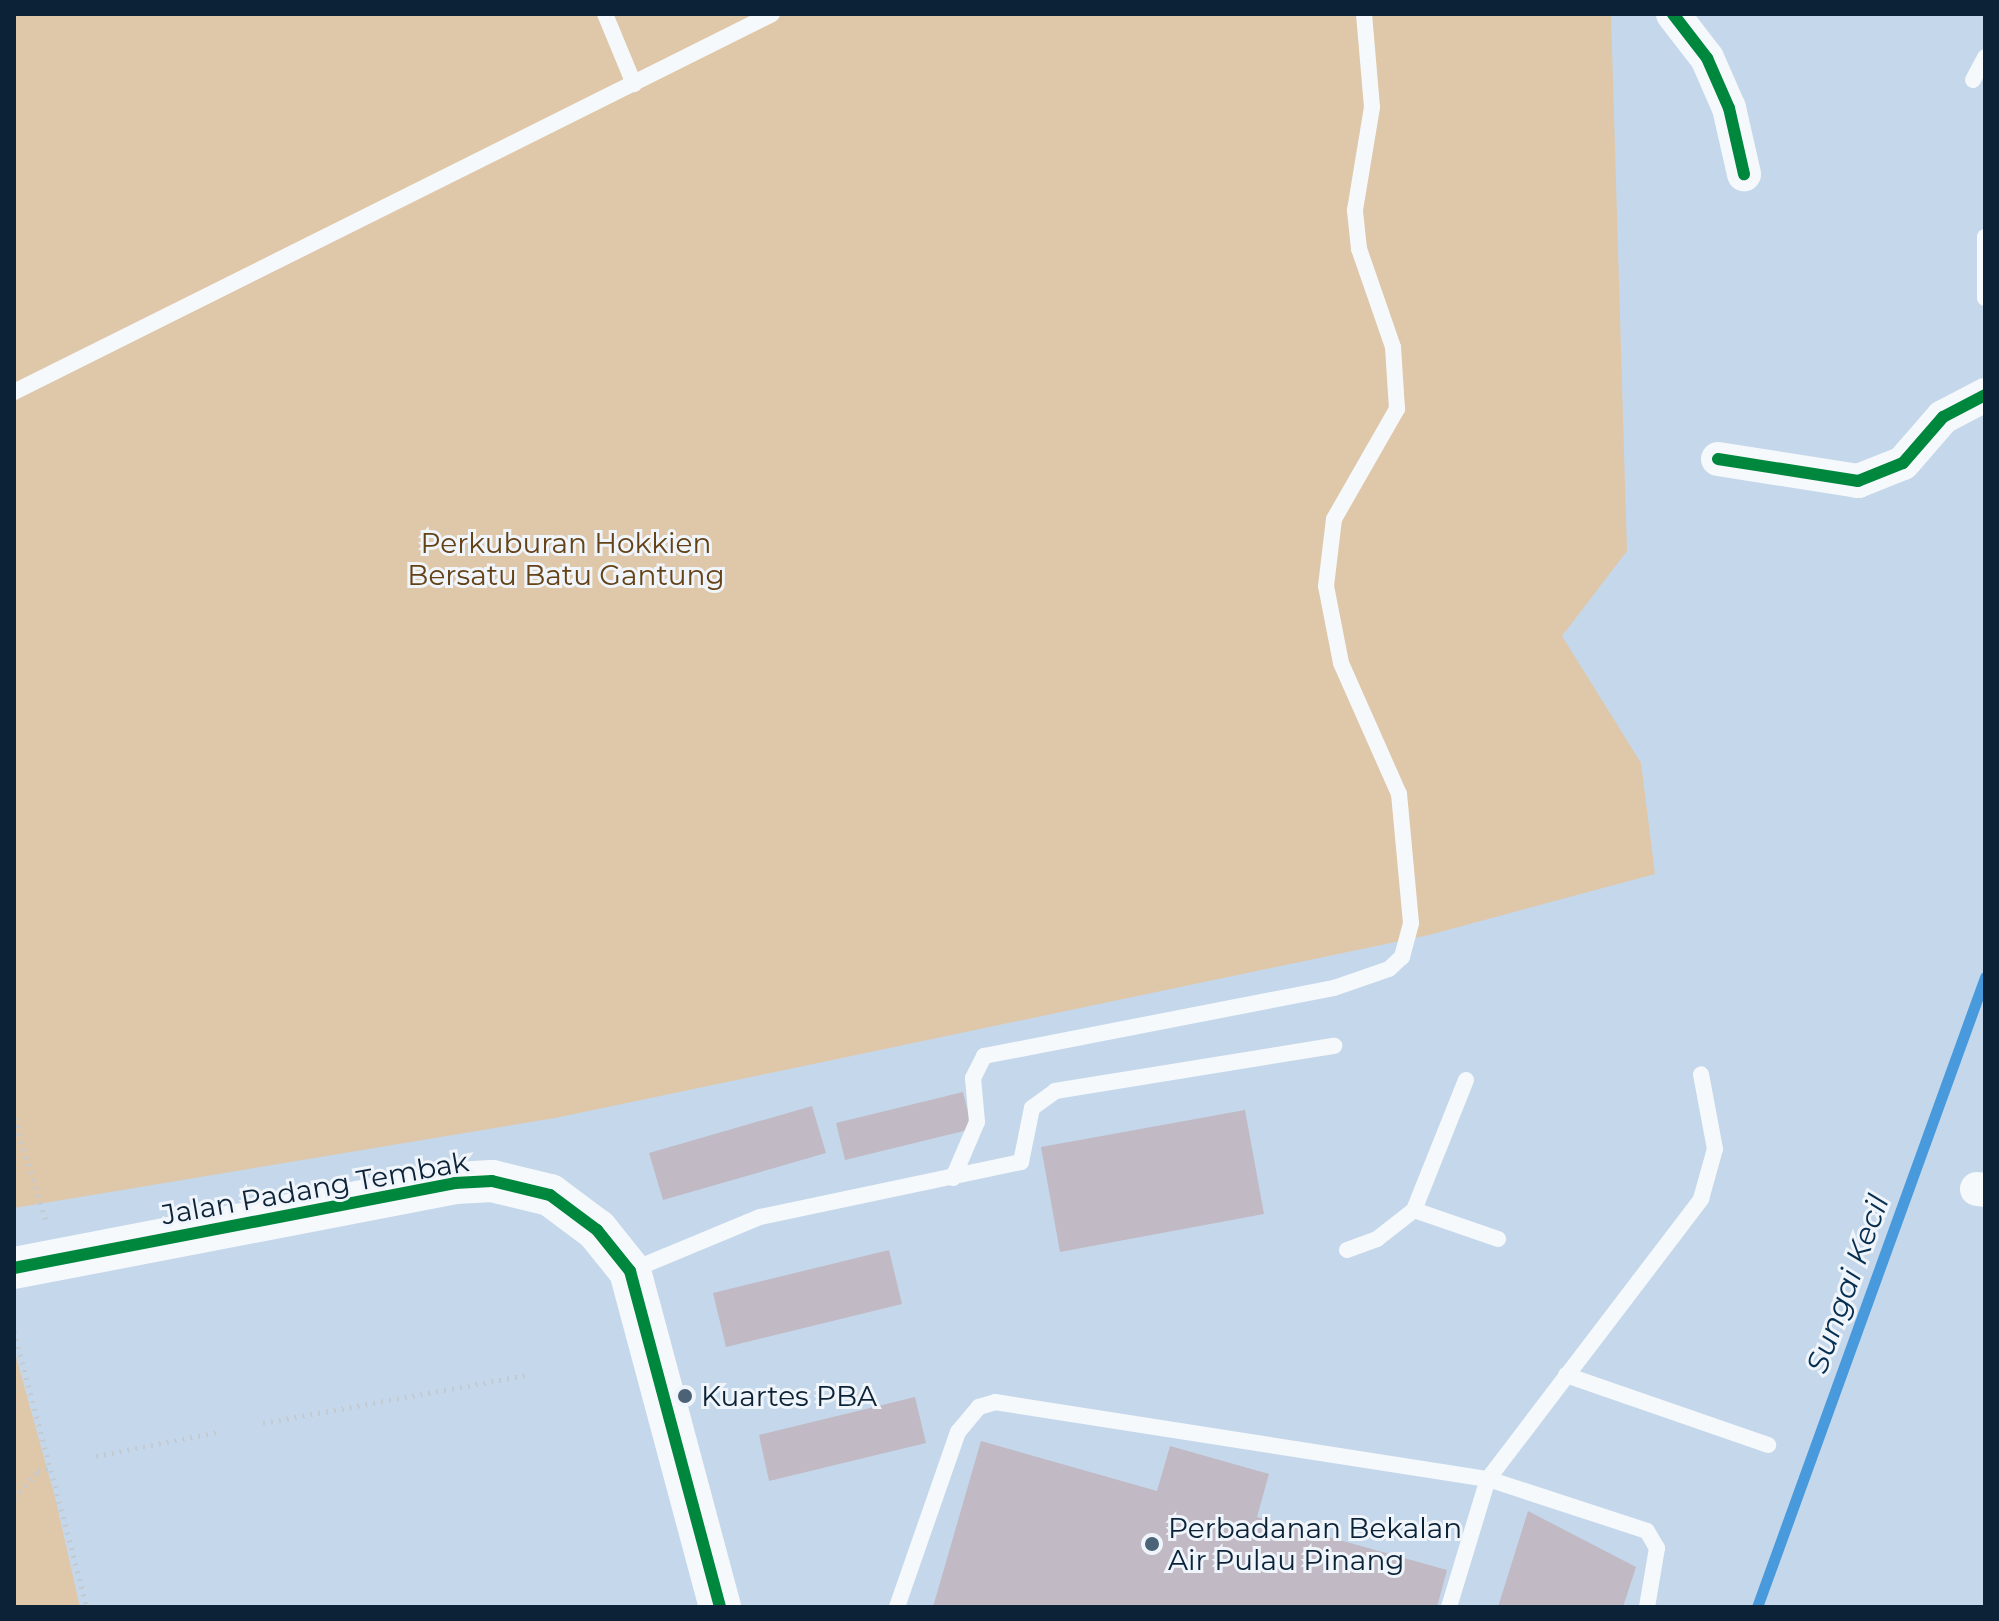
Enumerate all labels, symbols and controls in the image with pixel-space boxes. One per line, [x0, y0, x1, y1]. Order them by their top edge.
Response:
park label: Perkuburan Hokkien Bersatu Batu Gantung [407, 526, 725, 592]
street label: Jalan Padang Tembak [159, 1144, 471, 1232]
water label: Sungai Kecil [1799, 1190, 1897, 1378]
place label: Kuartes PBA [701, 1379, 877, 1413]
marker: Kuartes PBA [676, 1387, 694, 1405]
place label: Perbadanan Bekalan Air Pulau Pinang [1168, 1511, 1462, 1577]
marker: Perbadanan Bekalan Air Pulau Pinang [1143, 1535, 1161, 1553]

